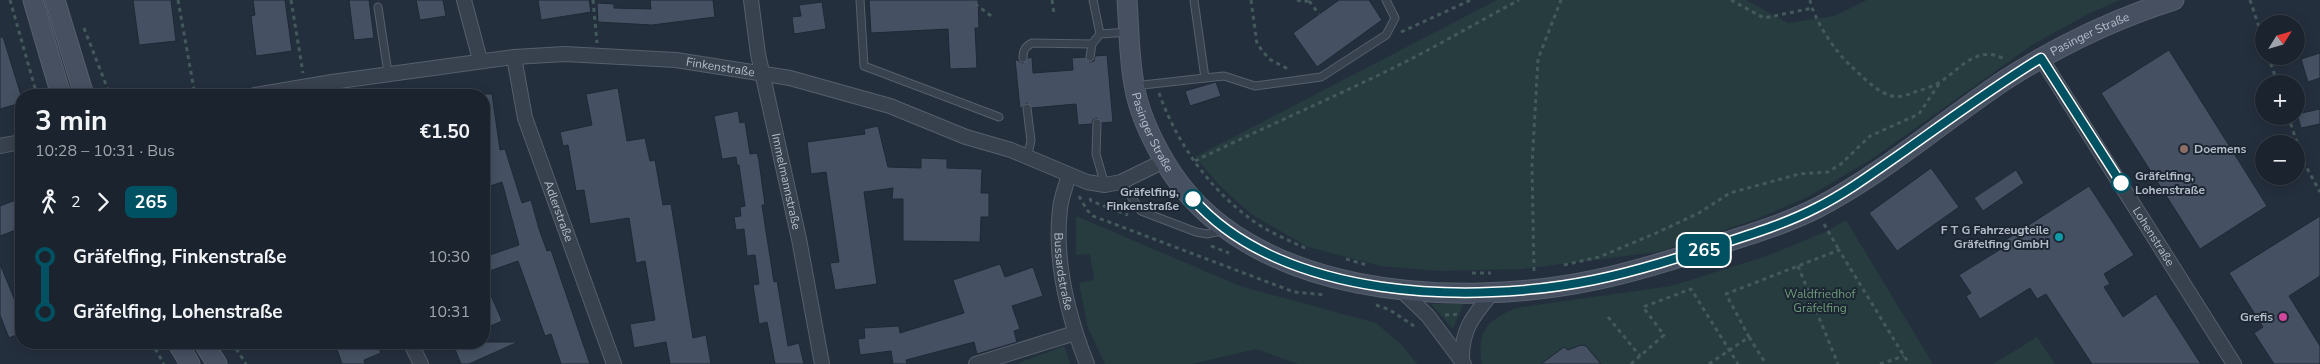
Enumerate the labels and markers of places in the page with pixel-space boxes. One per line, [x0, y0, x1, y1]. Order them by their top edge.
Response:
place label: Doemens [2194, 141, 2247, 157]
marker: Doemens [2178, 143, 2190, 155]
place label: Gräfelfing, Lohenstraße [2135, 168, 2206, 198]
marker: Gräfelfing, Lohenstraße [2111, 173, 2131, 193]
place label: Gräfelfing, Finkenstraße [1106, 184, 1179, 214]
marker: Gräfelfing, Finkenstraße [1183, 189, 1203, 209]
place label: F T G Fahrzeugteile Gräfelfing GmbH [1941, 222, 2049, 252]
marker: F T G Fahrzeugteile Gräfelfing GmbH [2053, 231, 2065, 243]
place label: Grefis [2240, 309, 2273, 325]
marker: Grefis [2277, 311, 2289, 323]

